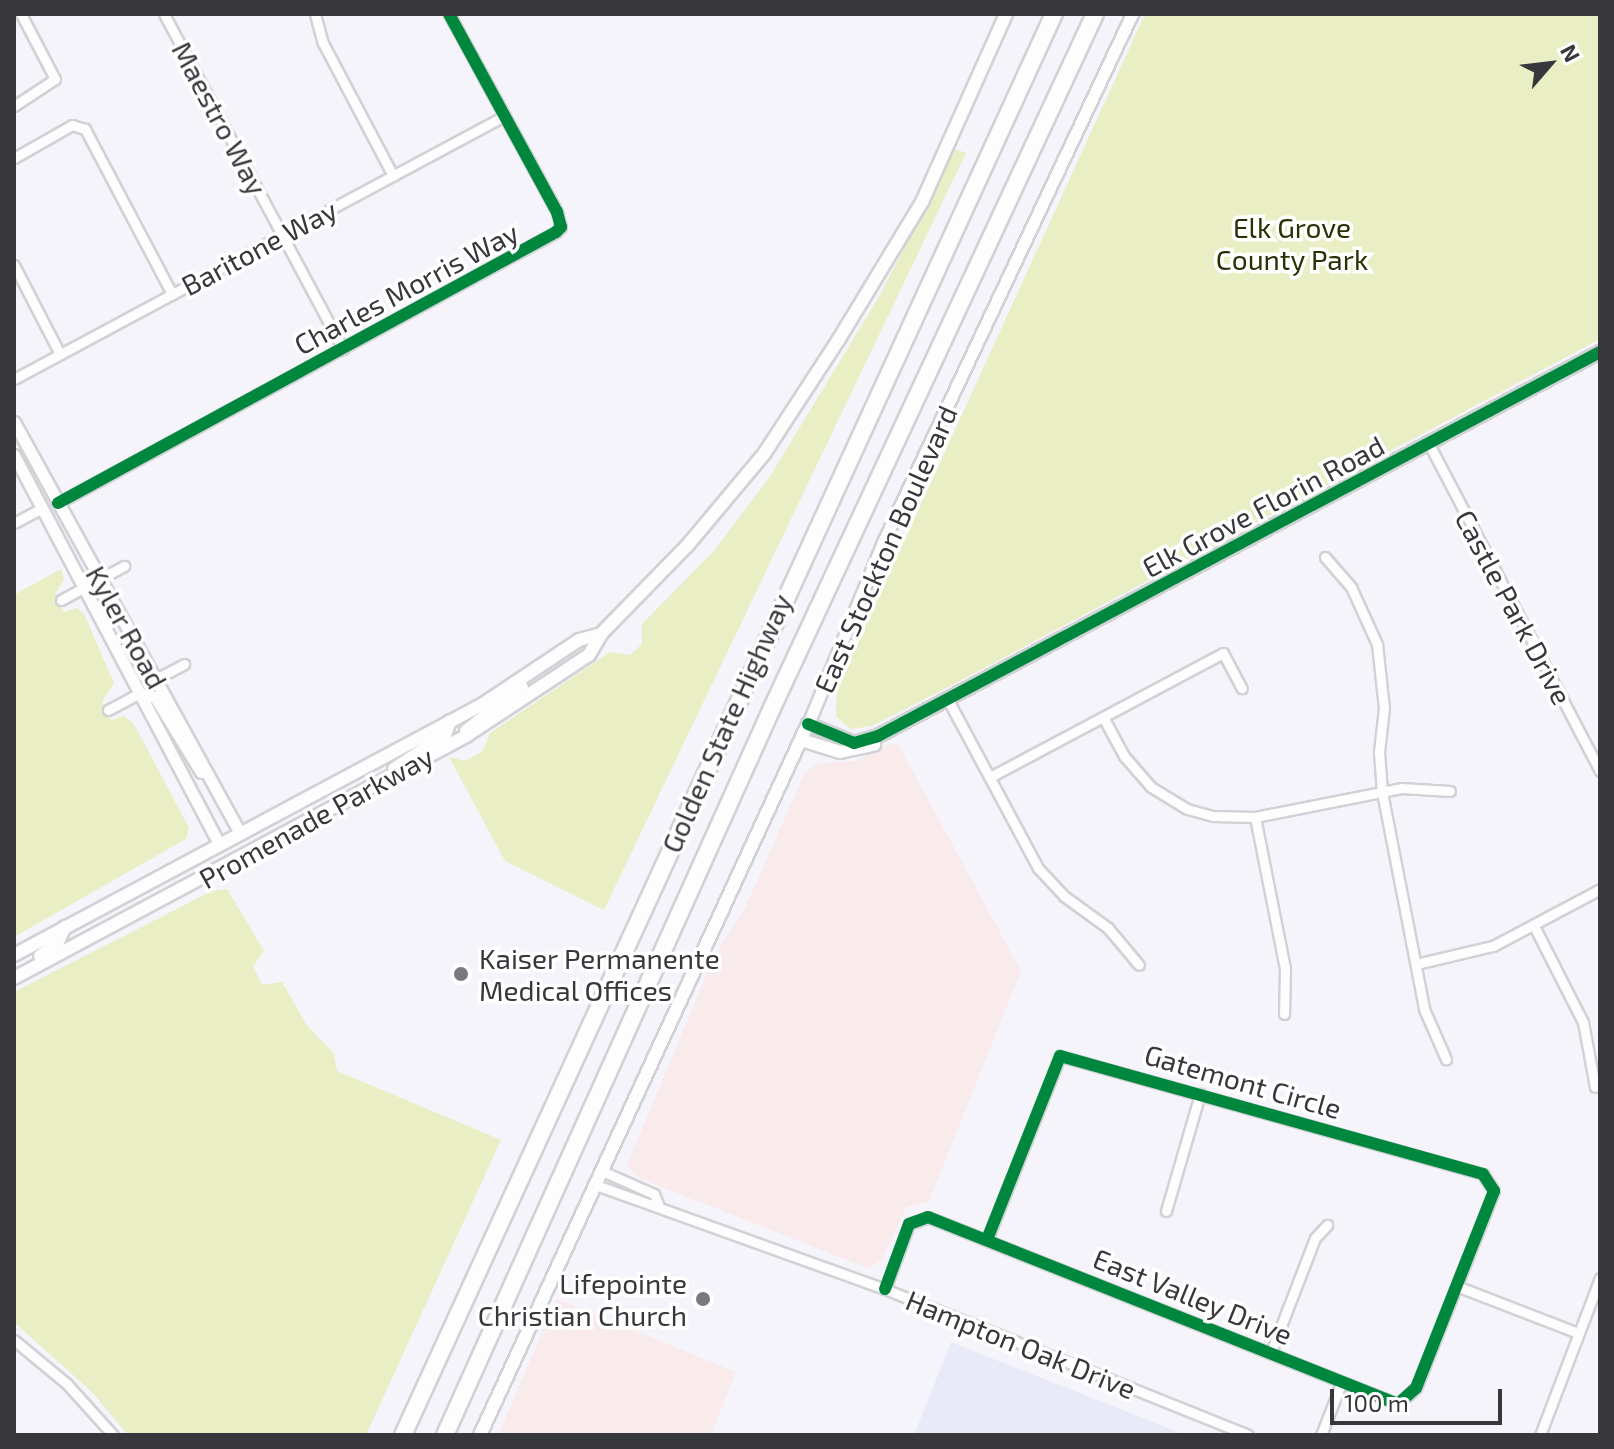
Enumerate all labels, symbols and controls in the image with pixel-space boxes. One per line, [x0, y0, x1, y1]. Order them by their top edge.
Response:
north arrow [1510, 24, 1590, 104]
street label: Maestro Way [165, 35, 275, 201]
text: N [1556, 40, 1586, 66]
street label: Baritone Way [175, 192, 343, 302]
park label: Elk Grove County Park [1215, 210, 1369, 276]
street label: Charles Morris Way [288, 215, 524, 361]
street label: East Stockton Boulevard [806, 400, 964, 698]
street label: Elk Grove Florin Road [1136, 428, 1390, 584]
street label: Castle Park Drive [1449, 504, 1579, 710]
street label: Kyler Road [79, 559, 175, 695]
street label: Golden State Highway [654, 588, 798, 858]
street label: Promenade Parkway [193, 739, 439, 895]
place label: Kaiser Permanente Medical Offices [479, 941, 720, 1007]
marker: Kaiser Permanente Medical Offices [450, 963, 472, 985]
street label: Gatemont Circle [1141, 1037, 1345, 1125]
street label: East Valley Drive [1088, 1241, 1298, 1351]
place label: Lifepointe Christian Church [478, 1266, 687, 1332]
street label: Hampton Oak Drive [901, 1283, 1141, 1405]
marker: Lifepointe Christian Church [694, 1290, 712, 1308]
scale bar [1334, 1373, 1506, 1423]
text: 100 m [1344, 1388, 1409, 1417]

